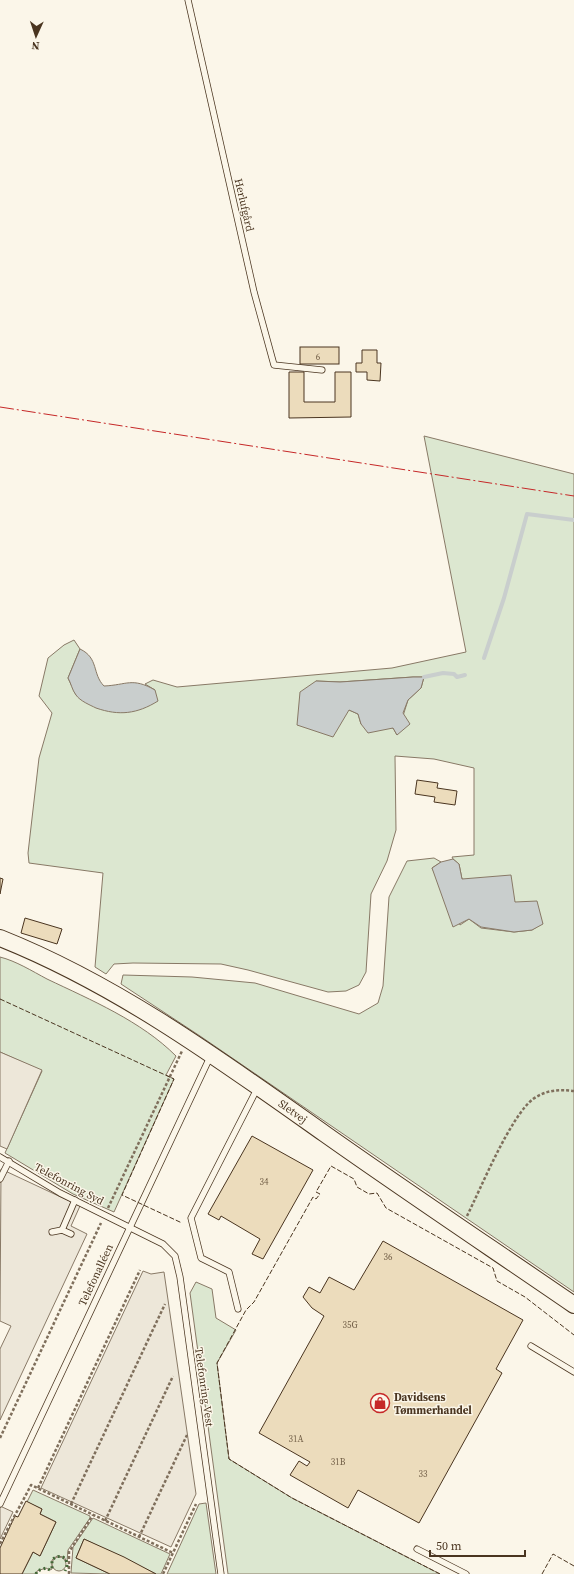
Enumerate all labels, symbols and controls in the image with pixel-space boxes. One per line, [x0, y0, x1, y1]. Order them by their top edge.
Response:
north arrow [16, 16, 56, 56]
text: N [31, 38, 40, 53]
street label: Herlufgård [231, 177, 258, 234]
house number: 6 [316, 351, 321, 363]
street label: Sletvej [275, 1096, 310, 1127]
street label: Telefonring Syd [32, 1159, 107, 1209]
house number: 34 [259, 1176, 269, 1188]
street label: Telefonalléen [75, 1241, 117, 1308]
house number: 36 [383, 1251, 393, 1263]
house number: 35G [342, 1319, 358, 1331]
street label: Telefonring Vest [191, 1346, 217, 1428]
place label: Davidsens Tømmerhandel [394, 1390, 472, 1418]
shop icon: Davidsens Tømmerhandel [369, 1392, 391, 1414]
house number: 31A [289, 1433, 304, 1445]
house number: 31B [331, 1456, 346, 1468]
house number: 33 [418, 1468, 428, 1480]
scale bar [430, 1532, 525, 1558]
text: 50 m [436, 1538, 462, 1554]

